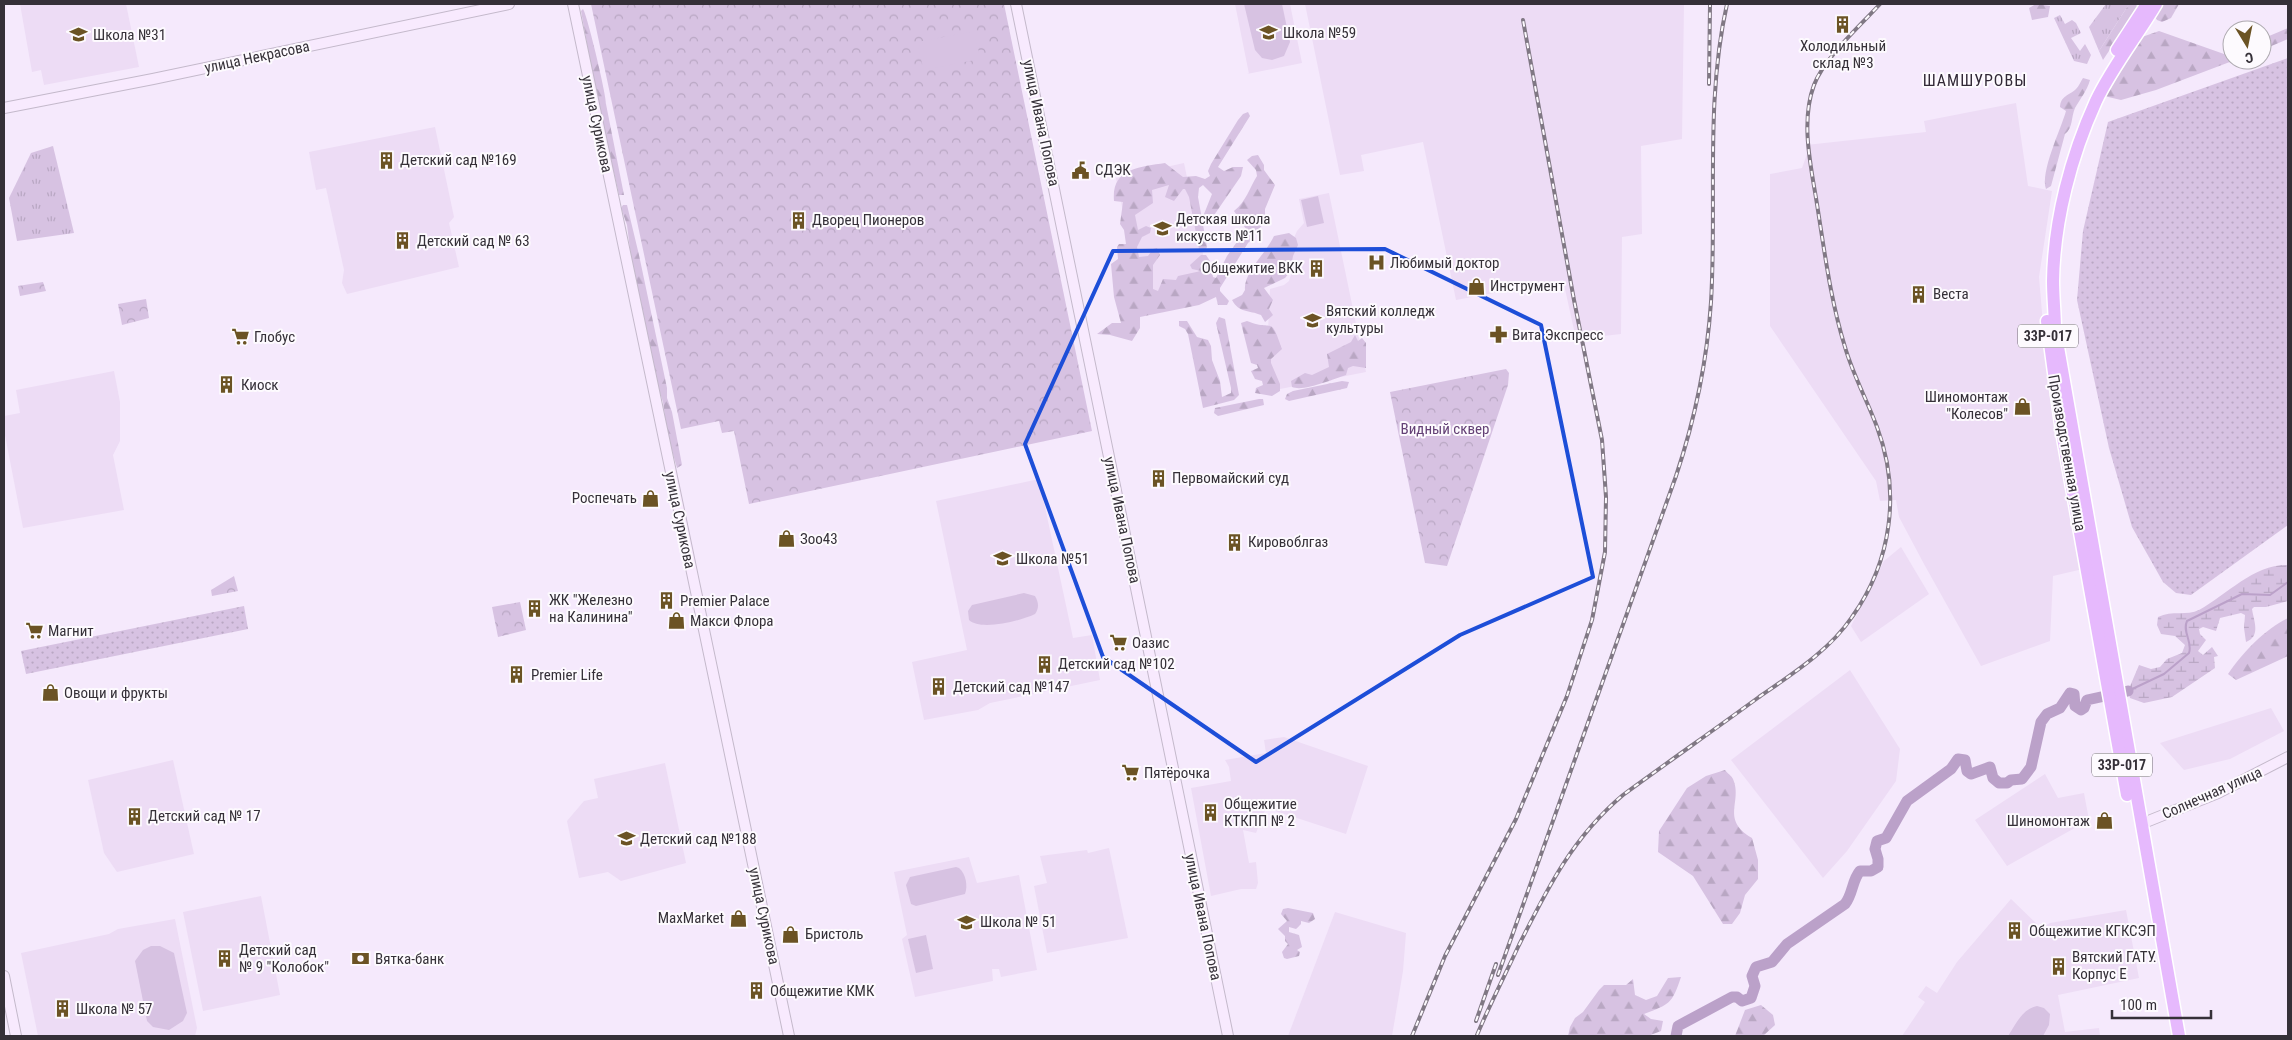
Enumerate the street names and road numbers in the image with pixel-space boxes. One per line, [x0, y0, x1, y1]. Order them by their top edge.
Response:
street label: улица Некрасова [203, 37, 311, 77]
street label: улица Ивана Попова [1019, 58, 1063, 188]
street label: улица Сурикова [578, 74, 616, 174]
road number: 33Р-017 [2018, 324, 2078, 348]
street label: Производственная улица [2044, 373, 2090, 533]
street label: улица Ивана Попова [1100, 455, 1144, 585]
street label: улица Сурикова [661, 470, 699, 570]
road number: 33Р-017 [2092, 754, 2152, 776]
street label: Солнечная улица [2159, 763, 2265, 823]
street label: улица Ивана Попова [1181, 852, 1225, 982]
street label: улица Сурикова [745, 866, 783, 966]

